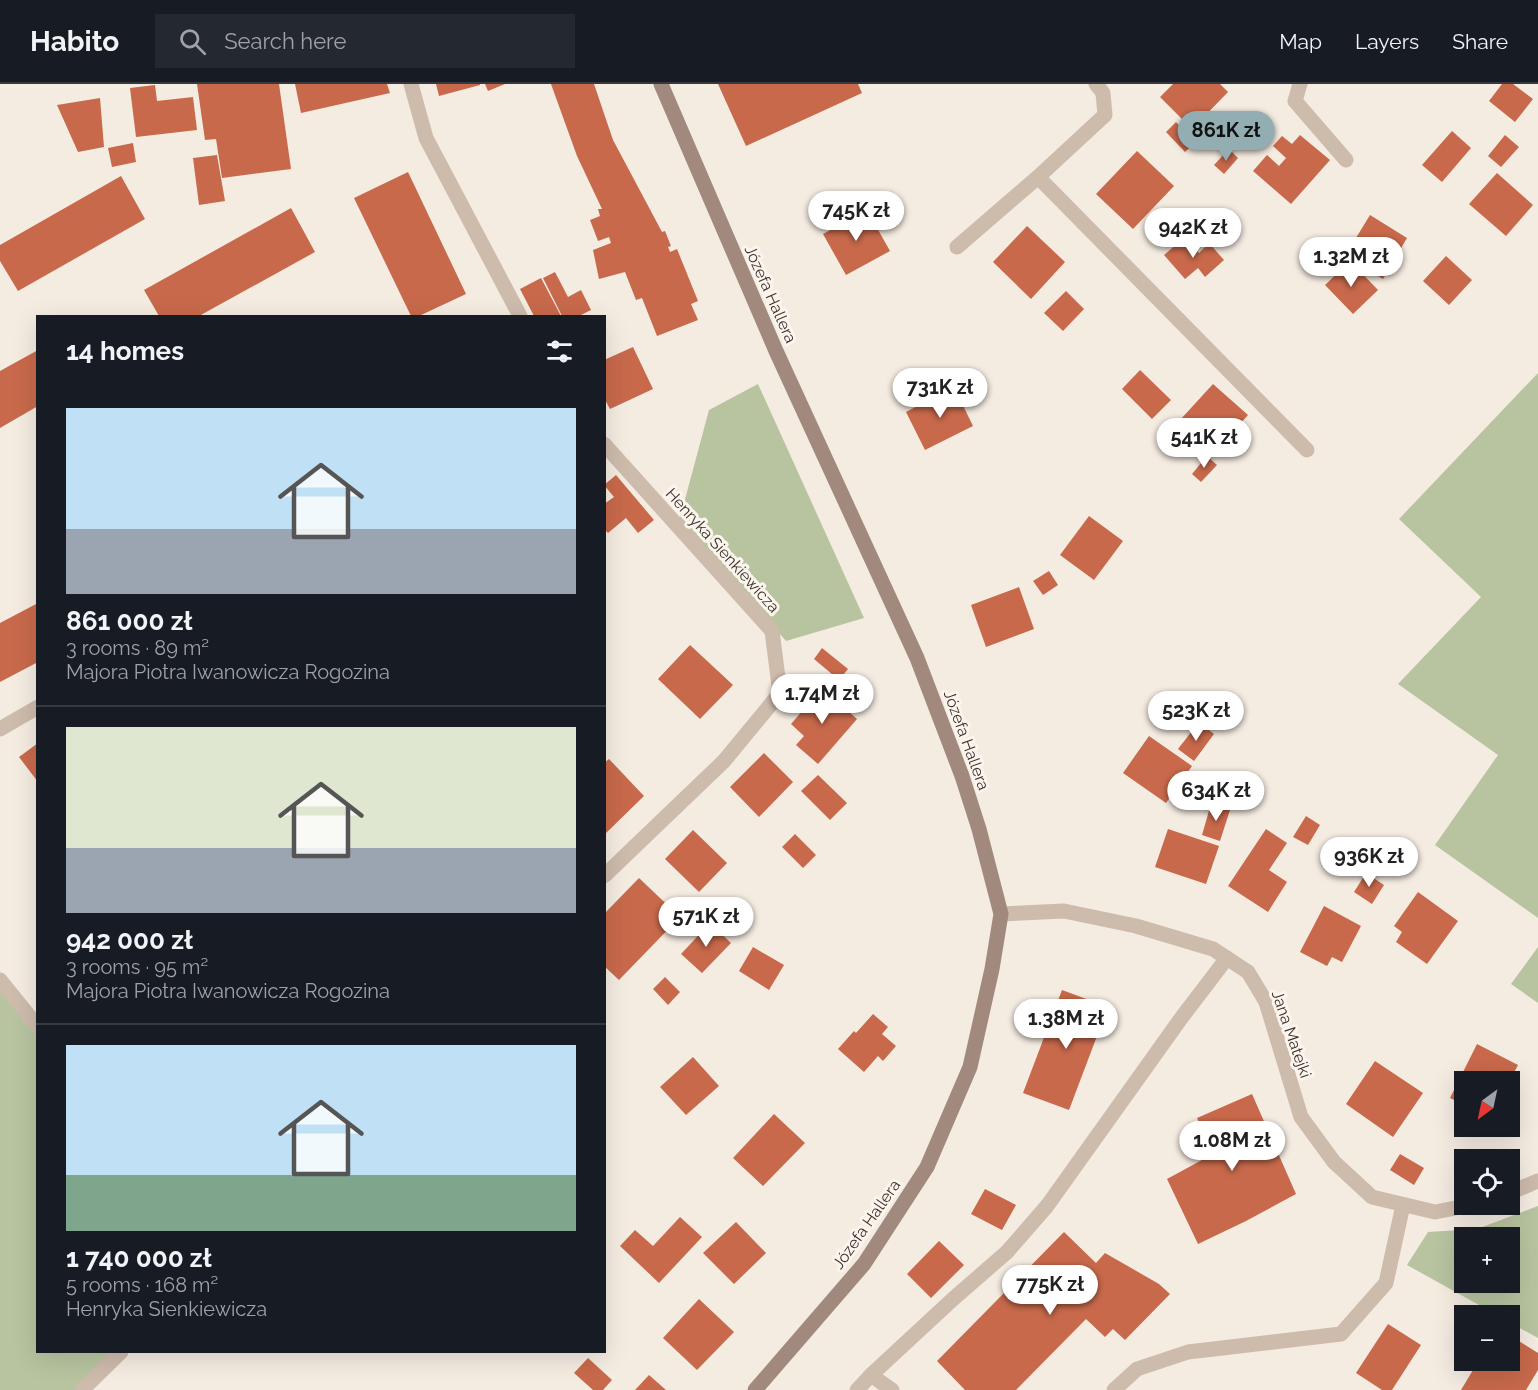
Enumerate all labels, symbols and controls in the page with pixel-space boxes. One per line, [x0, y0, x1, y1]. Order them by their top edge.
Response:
search box [155, 14, 575, 68]
text: Habito [30, 25, 119, 58]
icon: search [176, 25, 209, 58]
text: Search here [224, 28, 346, 54]
text: Map [1279, 29, 1322, 54]
text: Layers [1355, 29, 1419, 54]
text: Share [1452, 29, 1508, 54]
pin: 861K zł [1171, 111, 1281, 162]
text: 861K zł [1192, 118, 1260, 142]
pin: 745K zł [801, 191, 911, 242]
text: 745K zł [822, 198, 890, 222]
pin: 942K zł [1138, 208, 1248, 259]
text: 942K zł [1158, 215, 1228, 239]
pin: 1.32M zł [1289, 237, 1413, 288]
street label: Józefa Hallera [741, 242, 801, 346]
text: 1.32M zł [1313, 244, 1389, 268]
icon: filters [543, 335, 576, 368]
text: 14 homes [66, 336, 184, 366]
pin: 731K zł [885, 368, 995, 419]
text: 731K zł [907, 375, 973, 399]
pin: 541K zł [1149, 418, 1259, 469]
text: 541K zł [1170, 425, 1238, 449]
icon: home [267, 447, 375, 555]
street label: Henryka Sienkiewicza [662, 484, 784, 616]
text: 861 000 zł [66, 606, 192, 636]
text: 3 rooms · 89 m² [66, 636, 209, 660]
text: Majora Piotra Iwanowicza Rogozina [66, 660, 390, 684]
pin: 1.74M zł [760, 674, 884, 725]
text: 1.74M zł [785, 681, 859, 705]
street label: Józefa Hallera [940, 688, 993, 793]
pin: 523K zł [1141, 691, 1251, 742]
text: 523K zł [1162, 698, 1230, 722]
icon: home [267, 766, 375, 874]
pin: 634K zł [1161, 771, 1271, 822]
text: 634K zł [1181, 778, 1251, 802]
pin: 936K zł [1314, 837, 1424, 888]
text: 936K zł [1334, 844, 1404, 868]
pin: 571K zł [651, 897, 761, 948]
text: 571K zł [673, 904, 739, 928]
text: 942 000 zł [66, 925, 193, 955]
text: 3 rooms · 95 m² [66, 955, 208, 979]
text: Majora Piotra Iwanowicza Rogozina [66, 979, 390, 1003]
street label: Jana Matejki [1268, 988, 1315, 1080]
pin: 1.38M zł [1004, 999, 1128, 1050]
text: 1.38M zł [1028, 1006, 1104, 1030]
north arrow [1454, 1071, 1520, 1137]
map controls [1454, 1071, 1520, 1371]
icon: home [267, 1084, 375, 1192]
pin: 1.08M zł [1170, 1121, 1294, 1172]
text: 1.08M zł [1193, 1128, 1271, 1152]
button: locate [1454, 1149, 1520, 1215]
street label: Józefa Hallera [829, 1176, 904, 1273]
button: + [1454, 1227, 1520, 1293]
text: 1 740 000 zł [66, 1243, 212, 1273]
pin: 775K zł [995, 1265, 1105, 1316]
text: 775K zł [1016, 1272, 1084, 1296]
text: 5 rooms · 168 m² [66, 1273, 218, 1297]
text: Henryka Sienkiewicza [66, 1297, 267, 1321]
button: − [1454, 1305, 1520, 1371]

